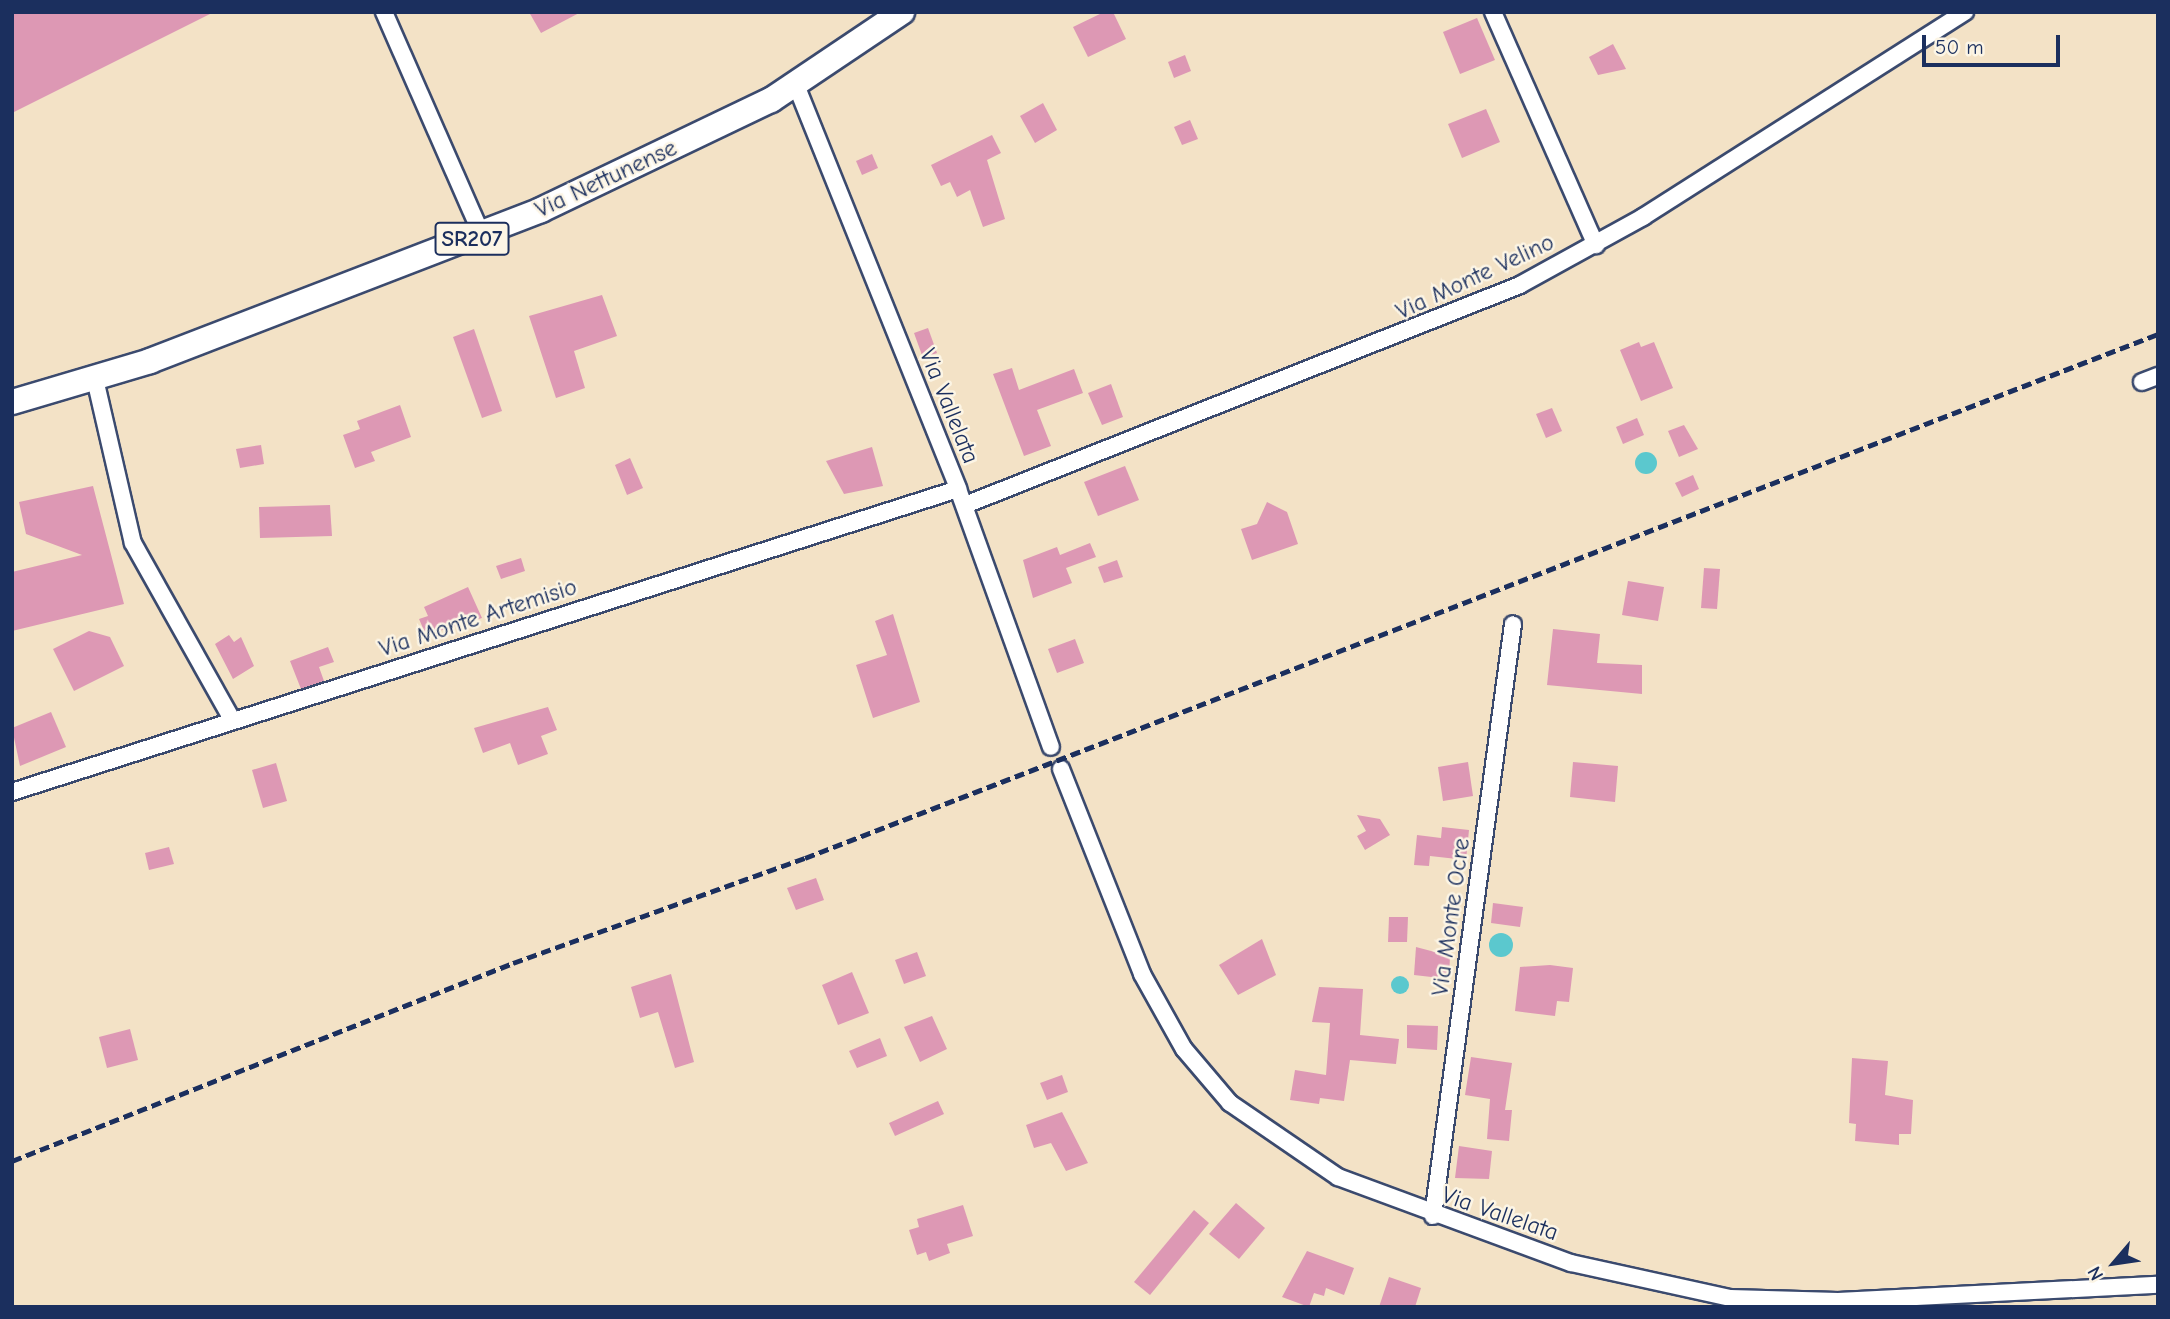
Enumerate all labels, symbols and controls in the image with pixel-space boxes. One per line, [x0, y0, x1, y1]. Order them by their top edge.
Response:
scale bar [1925, 21, 2063, 65]
text: 50 m [1935, 35, 1984, 59]
street label: Via Nettunense [531, 134, 681, 224]
road number: SR207 [434, 220, 510, 258]
street label: Via Monte Velino [1391, 228, 1559, 326]
street label: Via Vallelata [913, 344, 985, 468]
street label: Via Monte Artemisio [376, 572, 580, 664]
street label: Via Monte Ocre [1426, 836, 1476, 998]
street label: Via Vallelata [1438, 1181, 1562, 1247]
north arrow [2079, 1228, 2149, 1298]
text: N [2083, 1262, 2108, 1284]

